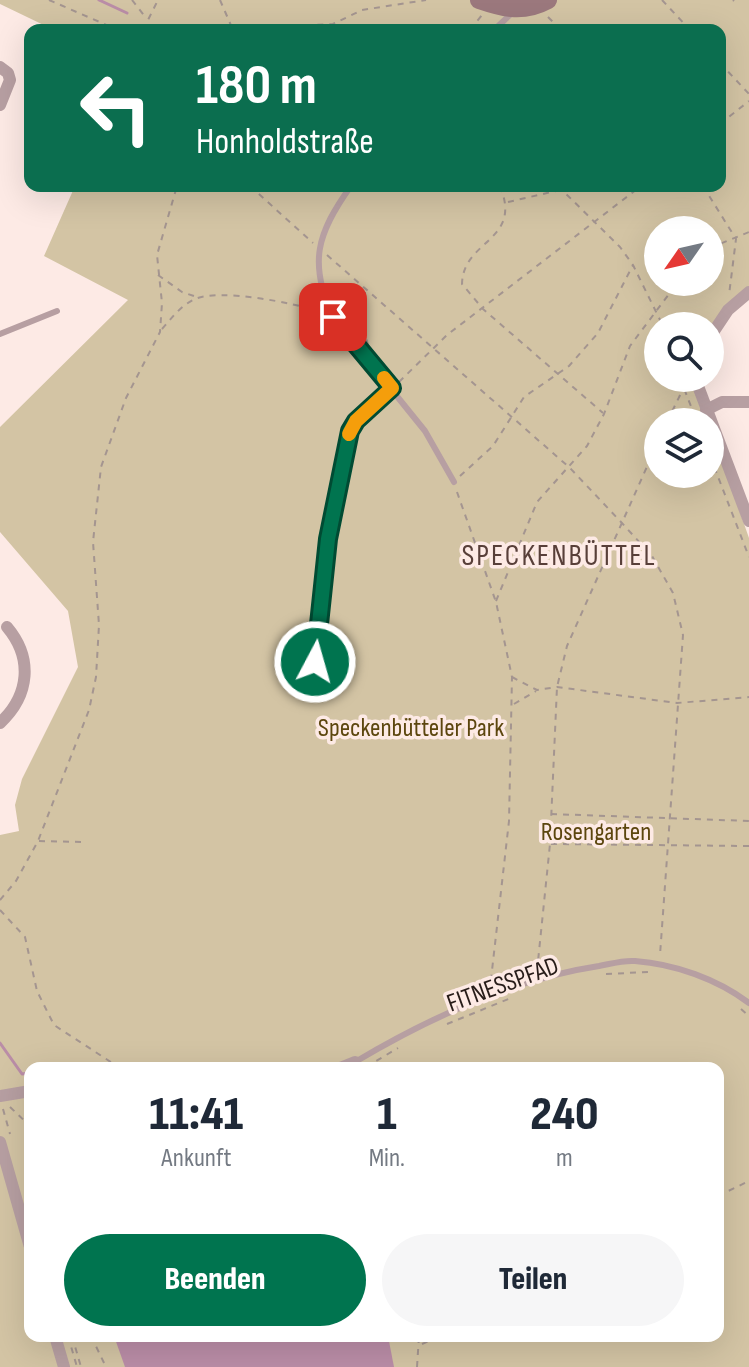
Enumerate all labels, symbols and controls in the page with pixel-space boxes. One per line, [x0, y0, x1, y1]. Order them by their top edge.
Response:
text: 180 m [196, 53, 317, 120]
icon: left [64, 56, 168, 160]
text: Honholdstraße [196, 121, 374, 164]
north arrow [644, 216, 724, 296]
map controls [644, 216, 724, 488]
pin [299, 283, 367, 351]
icon: arrive [311, 295, 355, 339]
button: search [644, 312, 724, 392]
button: layers [644, 408, 724, 488]
district label: SPECKENBÜTTEL [461, 538, 657, 574]
position arrow [273, 620, 357, 704]
park label: Speckenbütteler Park [318, 713, 504, 744]
park label: Rosengarten [541, 817, 651, 848]
street label: FITNESSPFAD [443, 951, 563, 1019]
text: 11:41 [149, 1086, 243, 1143]
text: 1 [377, 1086, 397, 1143]
text: 240 [530, 1086, 599, 1143]
text: Ankunft [161, 1143, 231, 1174]
text: Min. [369, 1143, 405, 1174]
text: m [556, 1143, 573, 1174]
button: Beenden [64, 1234, 366, 1326]
button: Teilen [382, 1234, 684, 1326]

